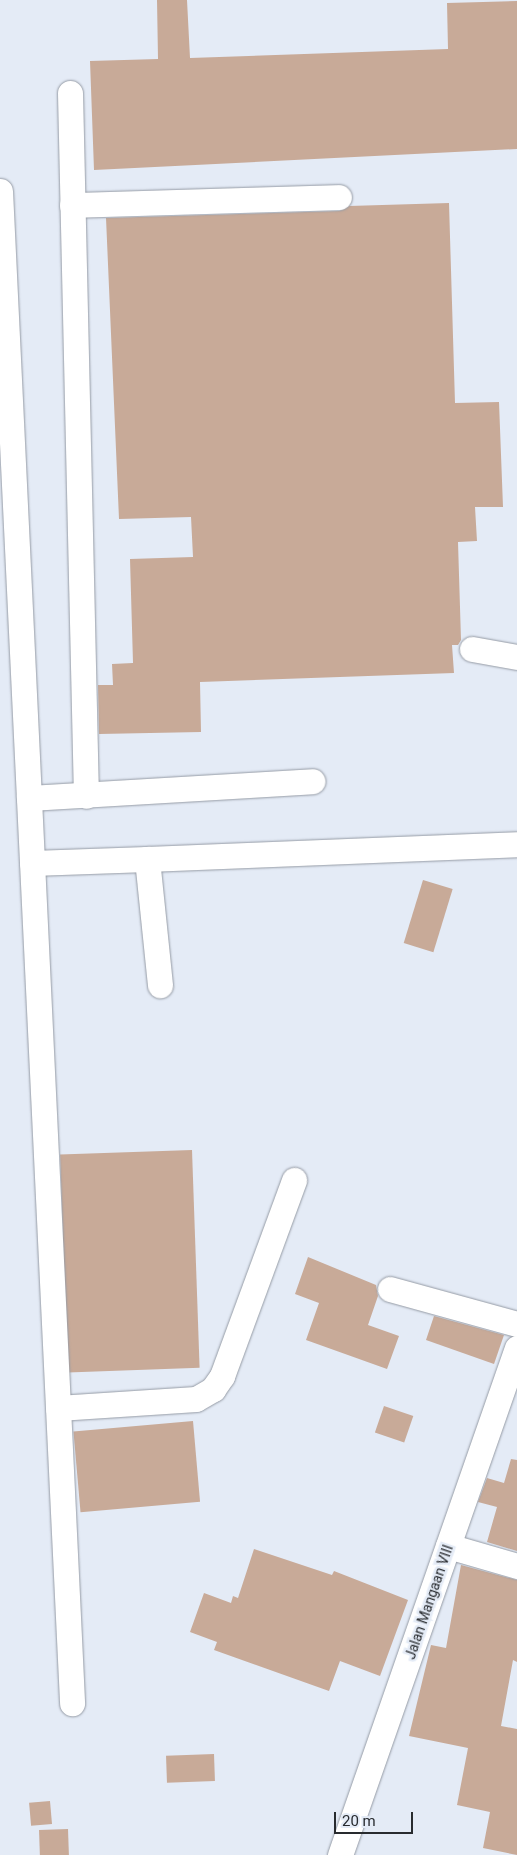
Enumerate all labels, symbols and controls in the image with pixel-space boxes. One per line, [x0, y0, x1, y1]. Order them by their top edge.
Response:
street label: Jalan Mangaan VIII [402, 1543, 456, 1661]
scale bar [337, 1802, 416, 1834]
text: 20 m [342, 1812, 376, 1830]

